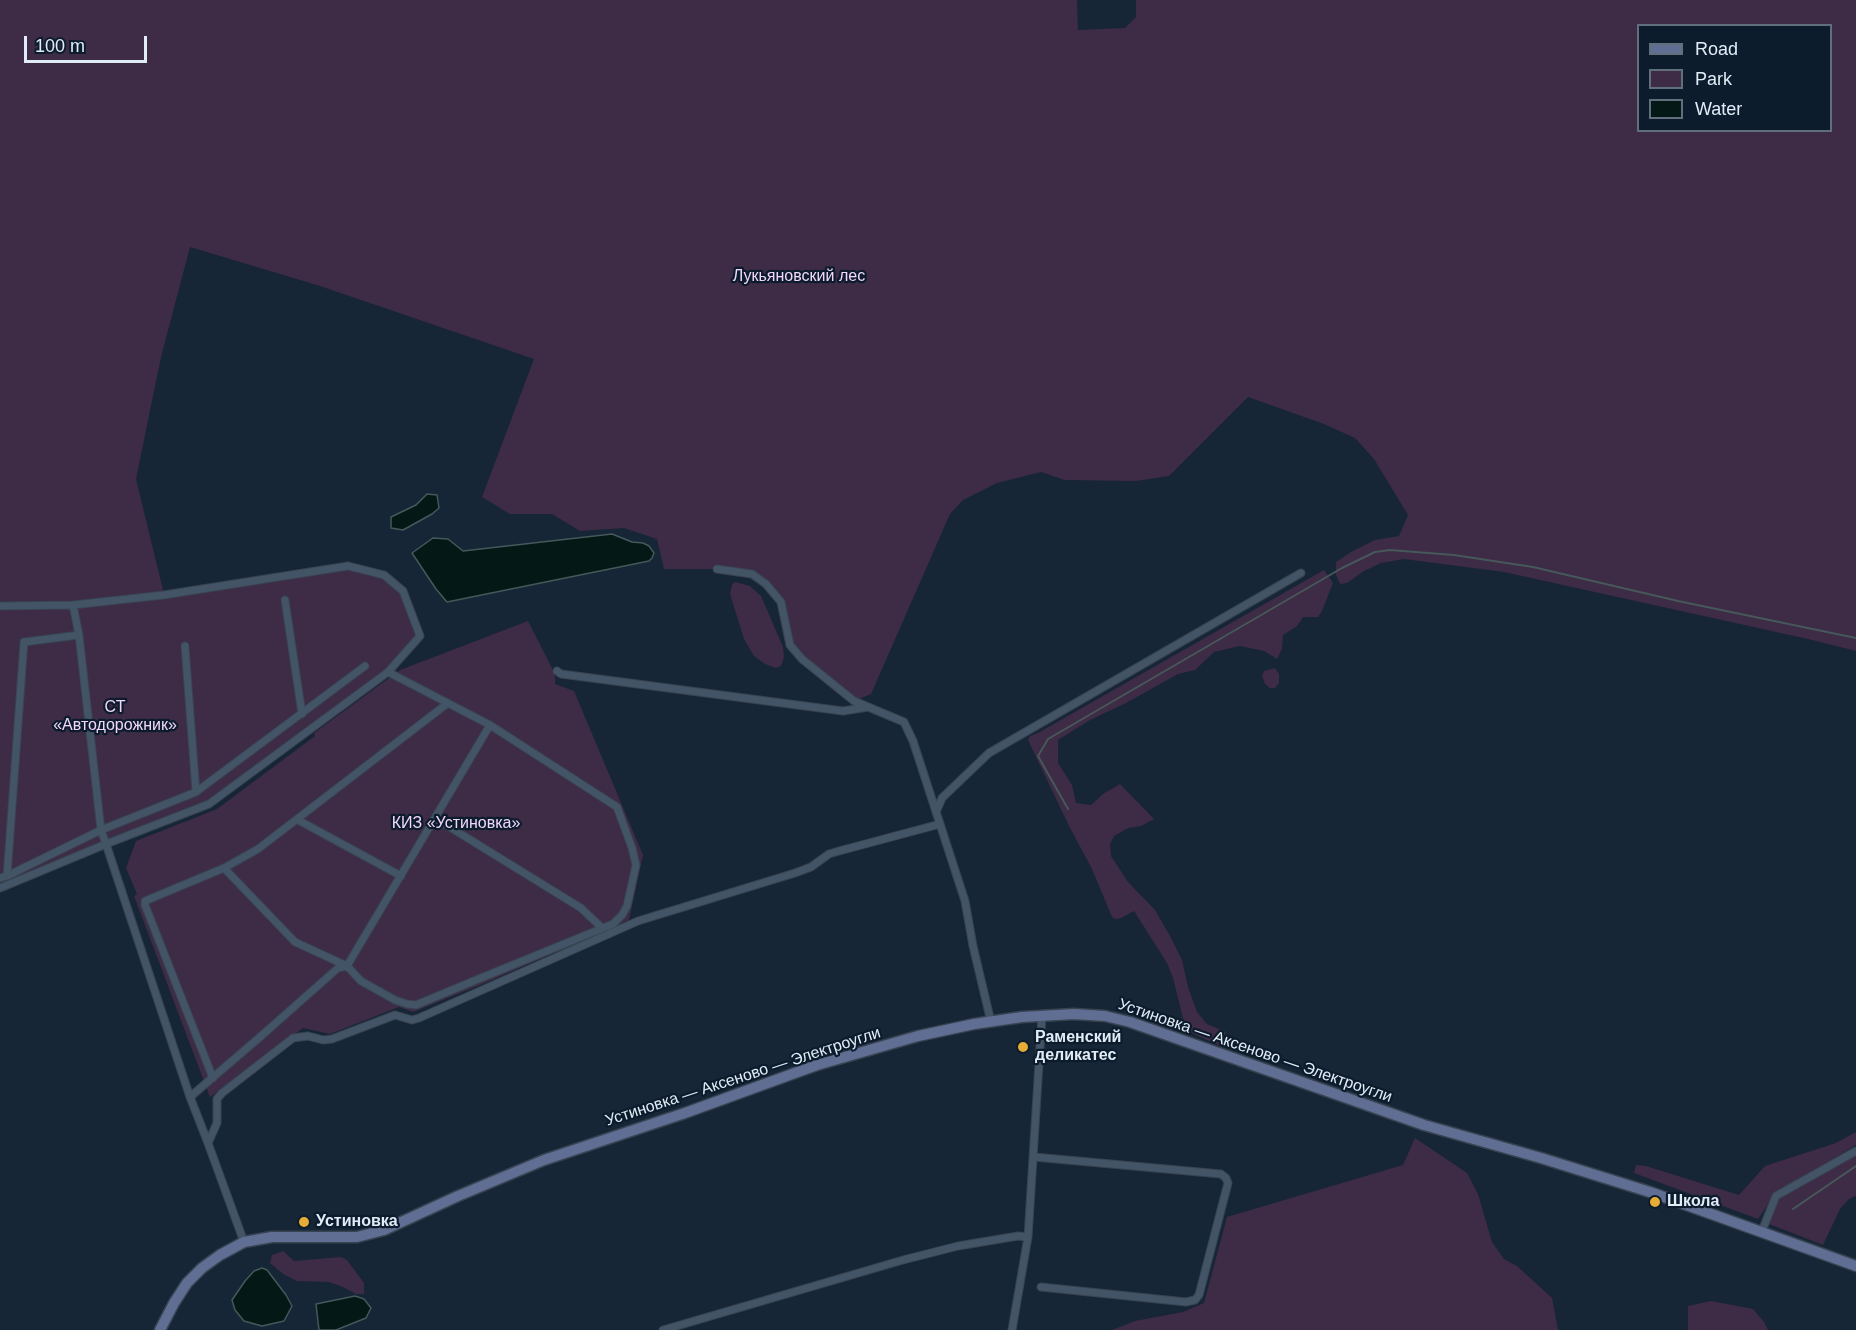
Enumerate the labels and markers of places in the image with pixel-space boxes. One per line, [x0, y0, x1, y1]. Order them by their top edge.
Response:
place label: Раменский деликатес [1035, 1028, 1121, 1066]
marker: Раменский деликатес [1016, 1040, 1030, 1054]
place label: Школа [1667, 1192, 1719, 1212]
marker: Школа [1648, 1195, 1662, 1209]
place label: Устиновка [316, 1212, 398, 1232]
marker: Устиновка [297, 1215, 311, 1229]

